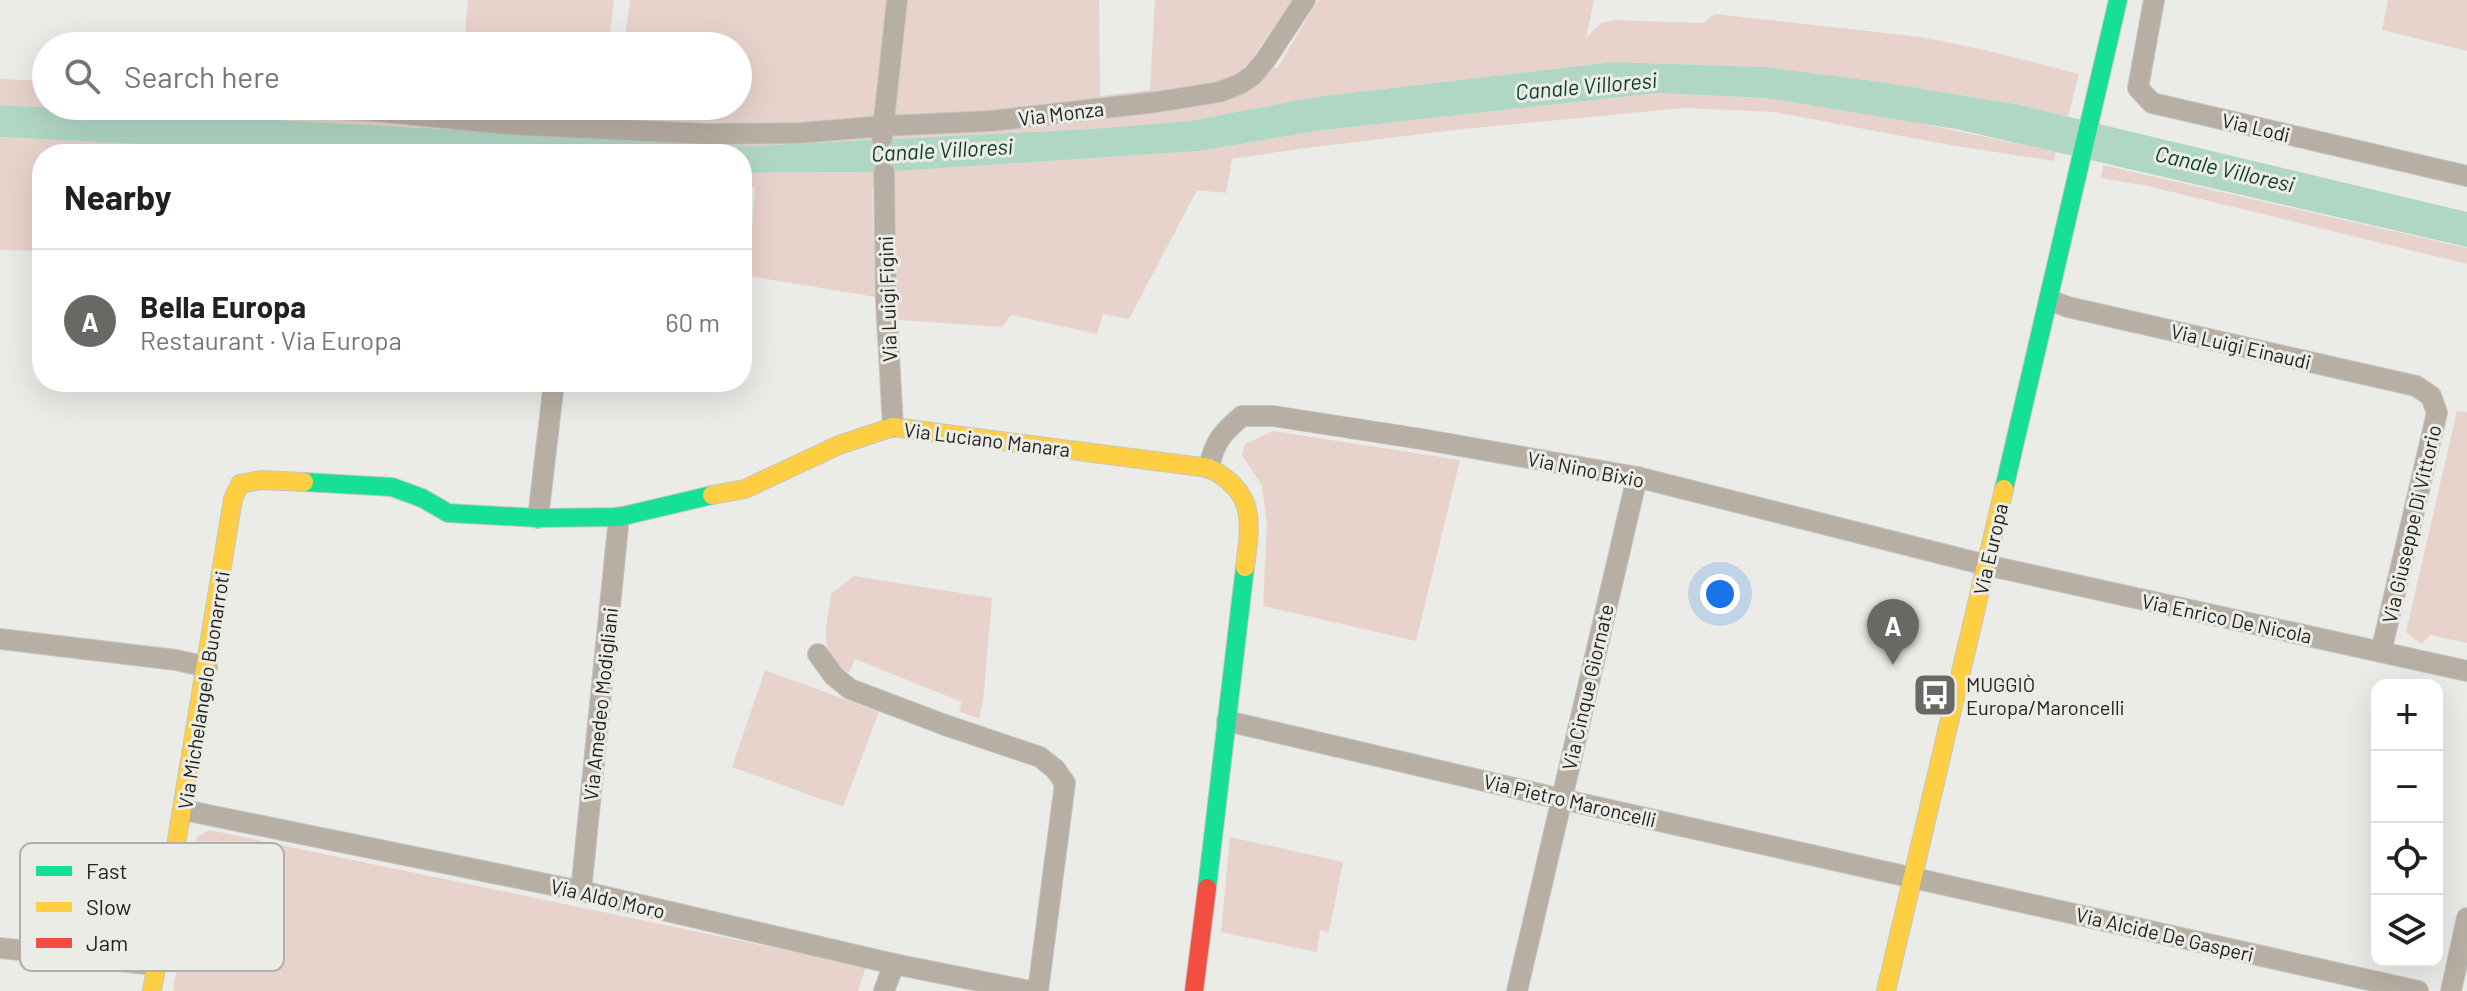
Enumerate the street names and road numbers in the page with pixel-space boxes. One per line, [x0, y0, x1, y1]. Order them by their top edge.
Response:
street label: Via Monza [1017, 96, 1105, 130]
street label: Via Lodi [2219, 108, 2293, 146]
street label: Via Luigi Figini [873, 236, 901, 362]
street label: Via Luigi Einaudi [2169, 318, 2313, 374]
street label: Via Luciano Manara [902, 417, 1072, 461]
street label: Via Giuseppe Di Vittorio [2376, 422, 2446, 626]
street label: Via Nino Bixio [1526, 446, 1646, 492]
street label: Via Europa [1968, 501, 2012, 597]
street label: Via Michelangelo Buonarroti [172, 569, 234, 811]
street label: Via Enrico De Nicola [2140, 588, 2314, 648]
street label: Via Cinque Giornate [1556, 602, 1618, 772]
street label: Via Amedeo Modigliani [578, 606, 622, 802]
street label: Via Pietro Maroncelli [1481, 768, 1659, 832]
street label: Via Aldo Moro [548, 873, 668, 923]
street label: Via Alcide De Gasperi [2074, 902, 2256, 966]

